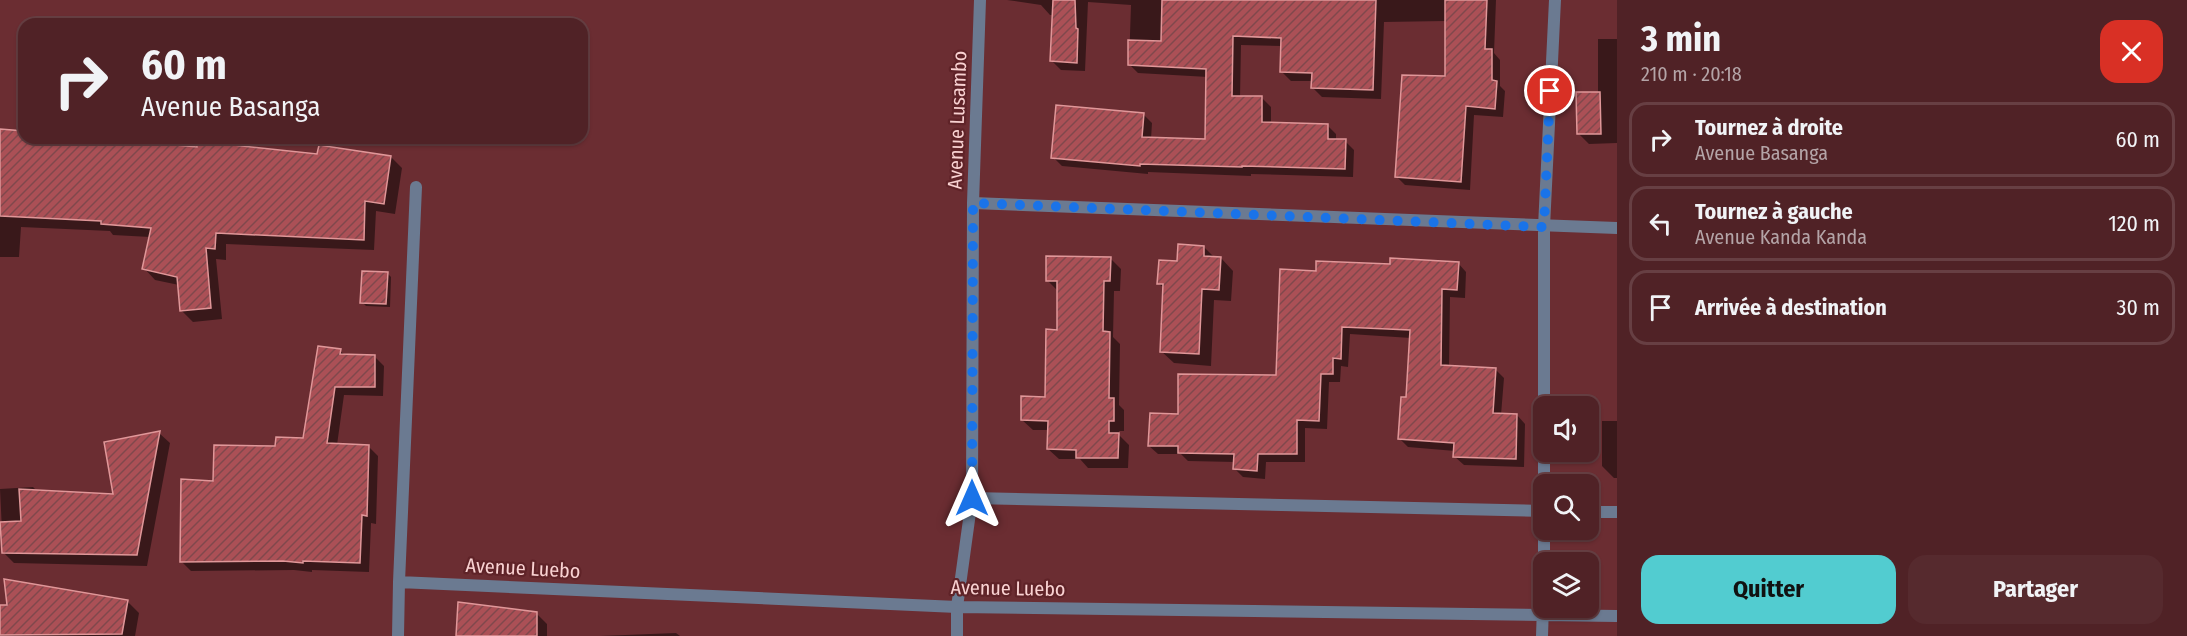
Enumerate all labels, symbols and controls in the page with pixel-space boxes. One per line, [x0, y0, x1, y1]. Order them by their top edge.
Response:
text: 3 min [1641, 17, 1721, 61]
button: close [2100, 20, 2163, 83]
text: 60 m [141, 40, 227, 90]
icon: right [42, 42, 120, 120]
street label: Avenue Lusambo [943, 50, 971, 190]
text: 210 m · 20:18 [1641, 62, 1742, 86]
pin [1524, 65, 1575, 116]
icon: arrive [1533, 74, 1566, 107]
text: Avenue Basanga [141, 91, 321, 123]
text: Tournez à droite [1695, 114, 1843, 141]
icon: right [1644, 123, 1677, 156]
text: 60 m [2116, 126, 2160, 153]
text: Avenue Basanga [1695, 141, 1828, 165]
text: Tournez à gauche [1695, 198, 1853, 225]
icon: left [1644, 207, 1677, 240]
text: 120 m [2108, 210, 2160, 237]
text: Avenue Kanda Kanda [1695, 225, 1867, 249]
icon: arrive [1644, 291, 1677, 324]
text: Arrivée à destination [1695, 294, 1887, 321]
text: 30 m [2117, 294, 2160, 321]
map controls [1533, 396, 1599, 618]
button: sound [1533, 396, 1599, 462]
position arrow [940, 466, 1004, 530]
button: search [1533, 474, 1599, 540]
button: layers [1533, 552, 1599, 618]
street label: Avenue Luebo [465, 553, 581, 583]
button: Quitter [1641, 555, 1896, 624]
button: Partager [1908, 555, 2163, 624]
street label: Avenue Luebo [950, 575, 1066, 601]

